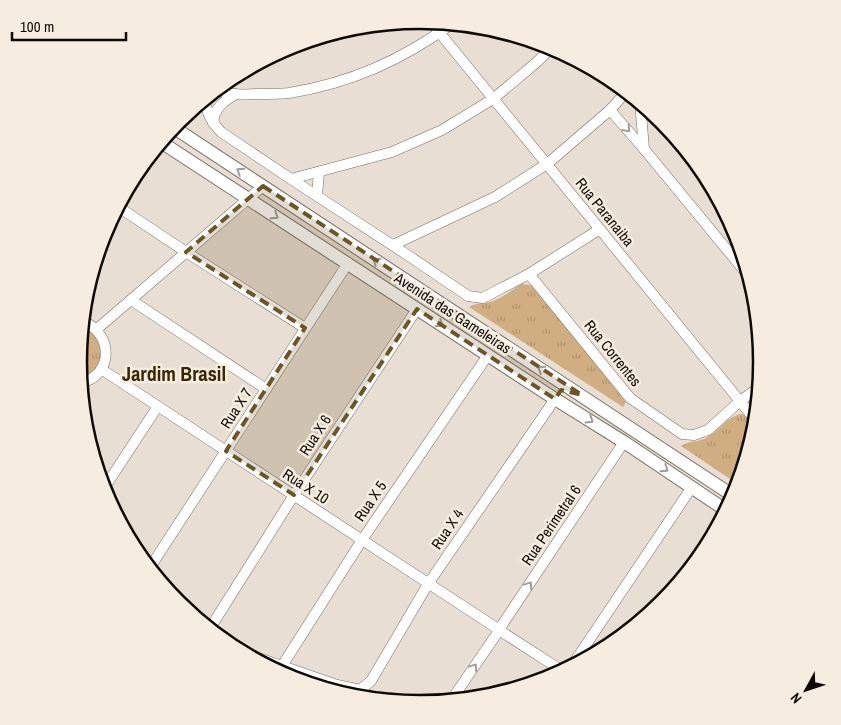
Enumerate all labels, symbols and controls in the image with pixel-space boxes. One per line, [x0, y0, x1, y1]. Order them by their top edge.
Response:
scale bar [12, 10, 126, 42]
text: 100 m [20, 16, 54, 37]
one-way arrow [621, 124, 630, 133]
one-way arrow [236, 168, 245, 178]
street label: Rua Paranaiba [571, 173, 639, 251]
one-way arrow [269, 210, 279, 219]
one-way arrow [372, 257, 381, 267]
street label: Avenida das Gameleiras [390, 267, 515, 359]
street label: Rua Correntes [580, 315, 646, 391]
one-way arrow [435, 318, 444, 327]
district label: Jardim Brasil [122, 360, 226, 387]
one-way arrow [537, 366, 546, 375]
street label: Rua X 7 [215, 384, 257, 432]
street label: Rua X 6 [294, 411, 336, 459]
one-way arrow [584, 414, 593, 424]
street label: Rua X 10 [279, 463, 333, 509]
one-way arrow [659, 463, 668, 472]
street label: Rua X 5 [349, 477, 391, 525]
street label: Rua Perimetral 6 [516, 480, 586, 569]
street label: Rua X 4 [426, 505, 468, 553]
one-way arrow [523, 581, 532, 590]
one-way arrow [468, 663, 477, 673]
north arrow [781, 665, 831, 715]
text: N [786, 689, 806, 707]

